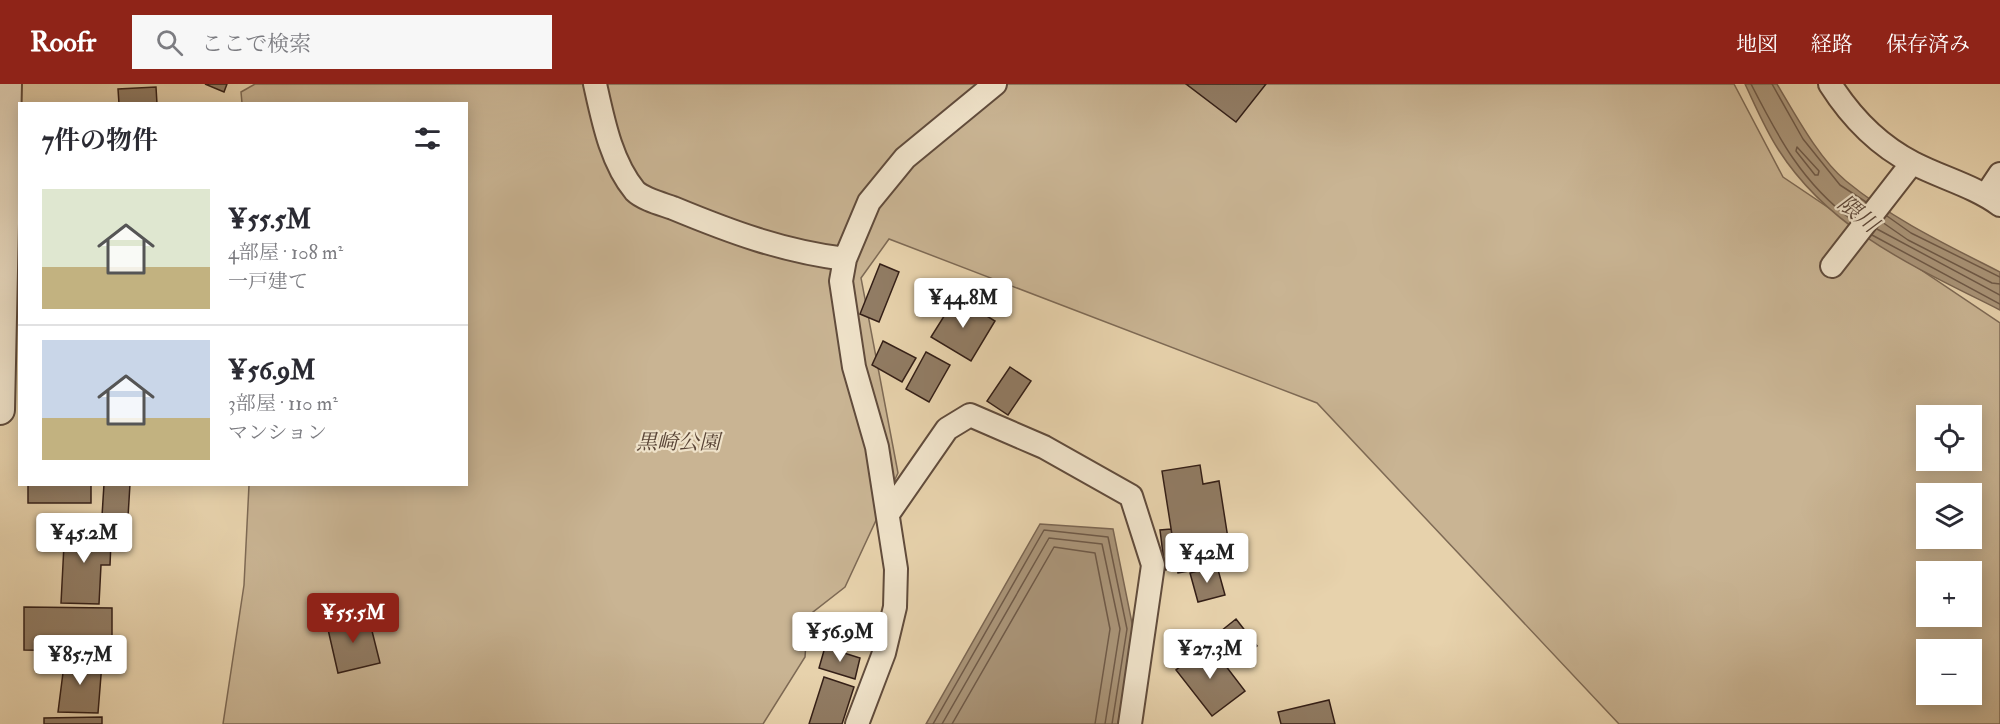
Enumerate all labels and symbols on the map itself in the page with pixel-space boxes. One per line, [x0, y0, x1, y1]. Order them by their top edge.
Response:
water label: 隈川 [1832, 189, 1885, 240]
pin: ¥44.8M [914, 278, 1012, 329]
park label: 黒崎公園 [636, 429, 723, 456]
pin: ¥45.2M [35, 513, 133, 564]
pin: ¥42M [1171, 533, 1243, 584]
pin: ¥55.5M [304, 593, 402, 644]
pin: ¥56.9M [791, 612, 889, 663]
pin: ¥27.3M [1161, 629, 1259, 680]
pin: ¥85.7M [31, 635, 129, 686]

